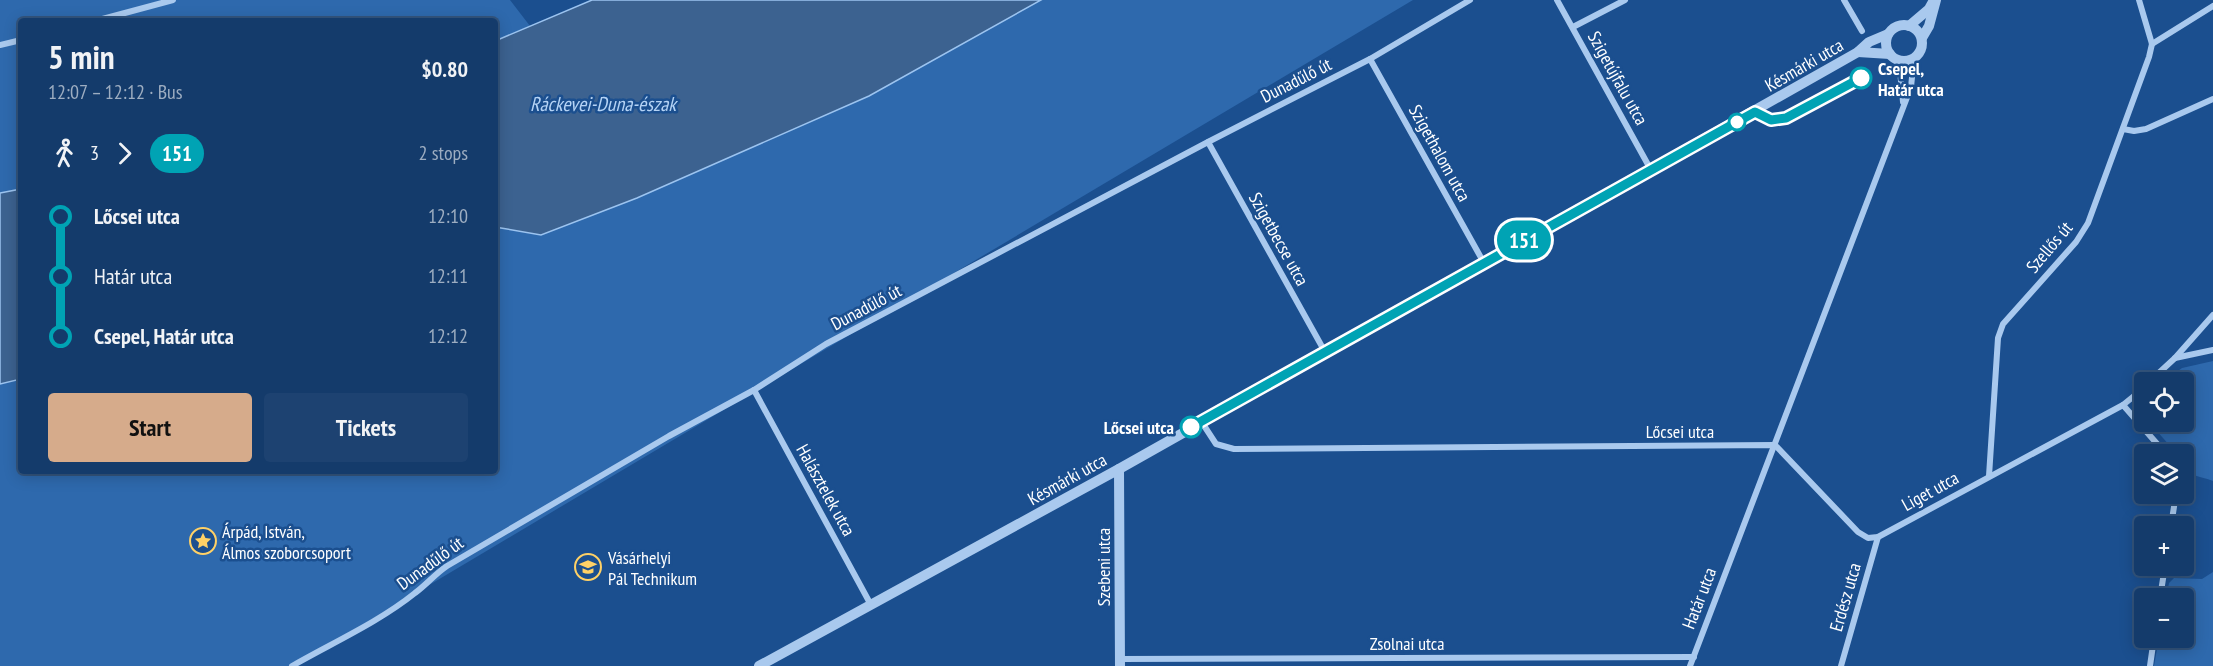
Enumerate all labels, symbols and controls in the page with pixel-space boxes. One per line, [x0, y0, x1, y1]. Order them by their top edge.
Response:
street label: Szigetújfalu utca [1583, 27, 1653, 129]
street label: Késmárki utca [1761, 33, 1847, 97]
text: 5 min [48, 35, 115, 78]
street label: Dunadűlő út [1257, 52, 1335, 108]
text: $0.80 [421, 55, 468, 83]
place label: Csepel, Határ utca [1878, 57, 1944, 101]
marker: Csepel, Határ utca [1850, 67, 1872, 89]
text: 12:07 – 12:12 · Bus [48, 79, 183, 105]
water label: Ráckevei-Duna-észak [530, 91, 678, 117]
street label: Szigethalom utca [1404, 101, 1476, 205]
unlabelled marker [1728, 113, 1746, 131]
icon: walk [48, 137, 81, 170]
icon: forward [108, 137, 141, 170]
text: 3 [90, 140, 99, 166]
text: 151 [162, 140, 192, 167]
text: 2 stops [419, 140, 468, 166]
street label: Szigetbecse utca [1244, 188, 1314, 290]
text: Lőcsei utca [94, 202, 180, 230]
text: 12:10 [428, 203, 468, 229]
street label: Szellős út [2021, 217, 2077, 277]
line badge: 151 [1490, 220, 1558, 260]
text: 151 [1509, 227, 1539, 254]
text: Határ utca [94, 262, 172, 290]
text: 12:11 [428, 263, 468, 289]
street label: Dunadűlő út [827, 279, 905, 335]
text: Csepel, Határ utca [94, 322, 234, 350]
text: 12:12 [428, 323, 468, 349]
map controls [2134, 372, 2194, 648]
button: locate [2134, 372, 2194, 432]
button: Start [48, 393, 252, 462]
button: Tickets [264, 393, 468, 462]
place label: Lőcsei utca [1104, 416, 1174, 439]
marker: Lőcsei utca [1180, 416, 1202, 438]
street label: Lőcsei utca [1646, 420, 1714, 443]
street label: Halásztelek utca [791, 440, 861, 540]
button: layers [2134, 444, 2194, 504]
street label: Késmárki utca [1024, 448, 1110, 510]
street label: Liget utca [1897, 466, 1963, 516]
button: + [2134, 516, 2194, 576]
place label: Árpád, István, Álmos szoborcsoport [222, 520, 351, 564]
place icon: Árpád, István, Álmos szoborcsoport [188, 526, 218, 556]
street label: Szebeni utca [1092, 528, 1115, 606]
street label: Dunadűlő út [392, 531, 468, 595]
place label: Vásárhelyi Pál Technikum [607, 546, 697, 590]
school or university icon: Vásárhelyi Pál Technikum [573, 552, 603, 582]
street label: Erdész utca [1824, 560, 1866, 634]
street label: Határ utca [1677, 564, 1721, 632]
button: − [2134, 588, 2194, 648]
street label: Zsolnai utca [1370, 632, 1444, 655]

